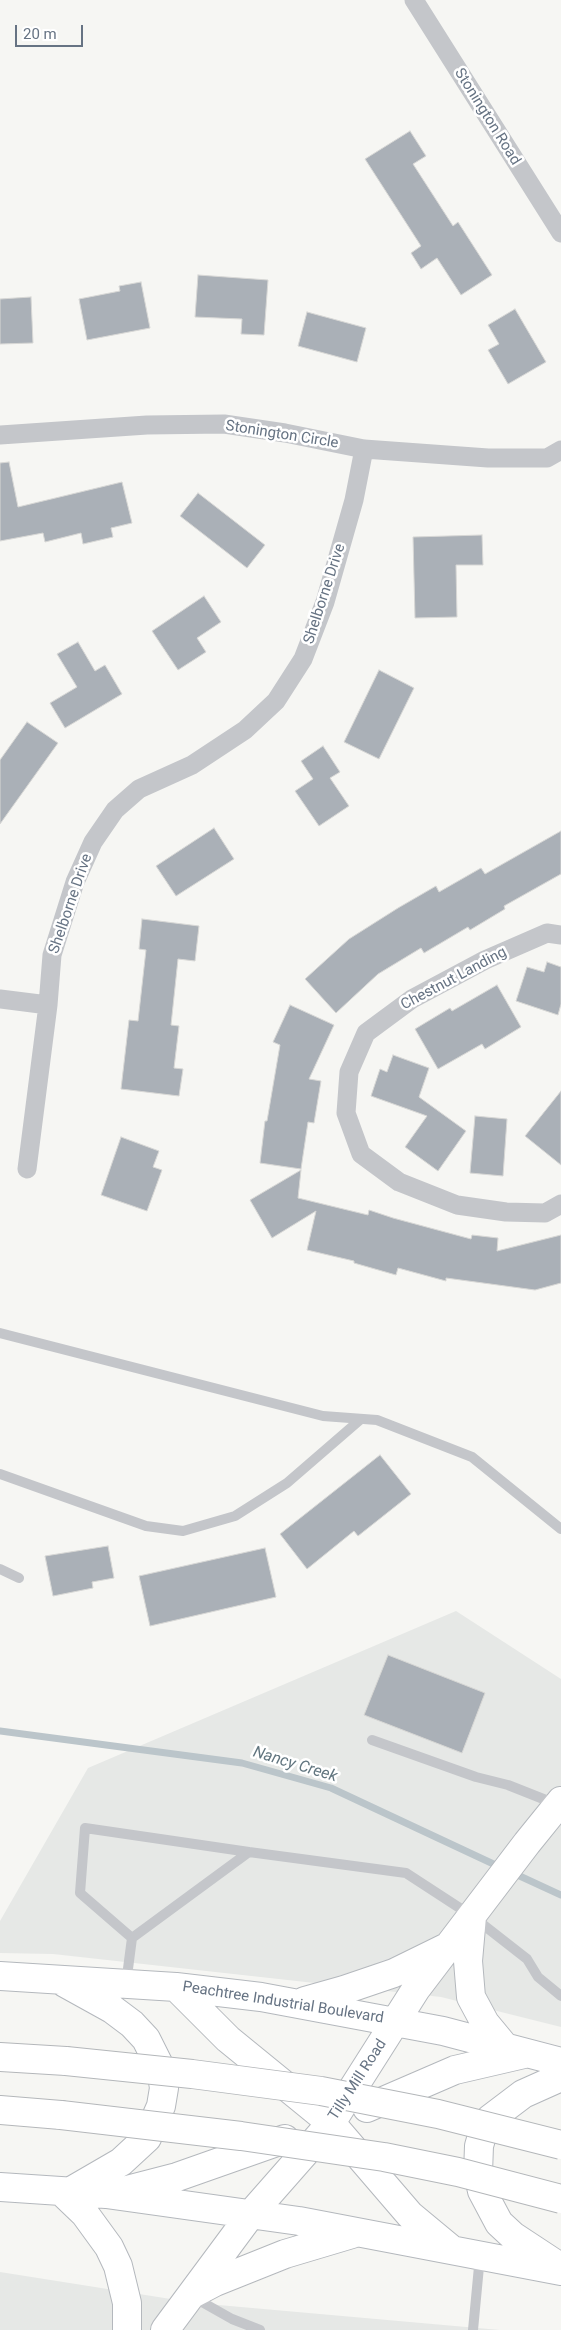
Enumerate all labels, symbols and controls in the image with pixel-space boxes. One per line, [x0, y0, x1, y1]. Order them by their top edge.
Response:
scale bar [18, 15, 85, 47]
text: 20 m [23, 25, 57, 43]
street label: Stonington Road [450, 65, 524, 169]
street label: Stonington Circle [224, 417, 340, 453]
street label: Shelborne Drive [300, 542, 350, 646]
street label: Shelborne Drive [45, 852, 97, 956]
street label: Chestnut Landing [398, 944, 510, 1014]
water label: Nancy Creek [251, 1743, 339, 1787]
street label: Peachtree Industrial Boulevard [181, 1978, 385, 2028]
street label: Tilly Mill Road [325, 2036, 391, 2124]

